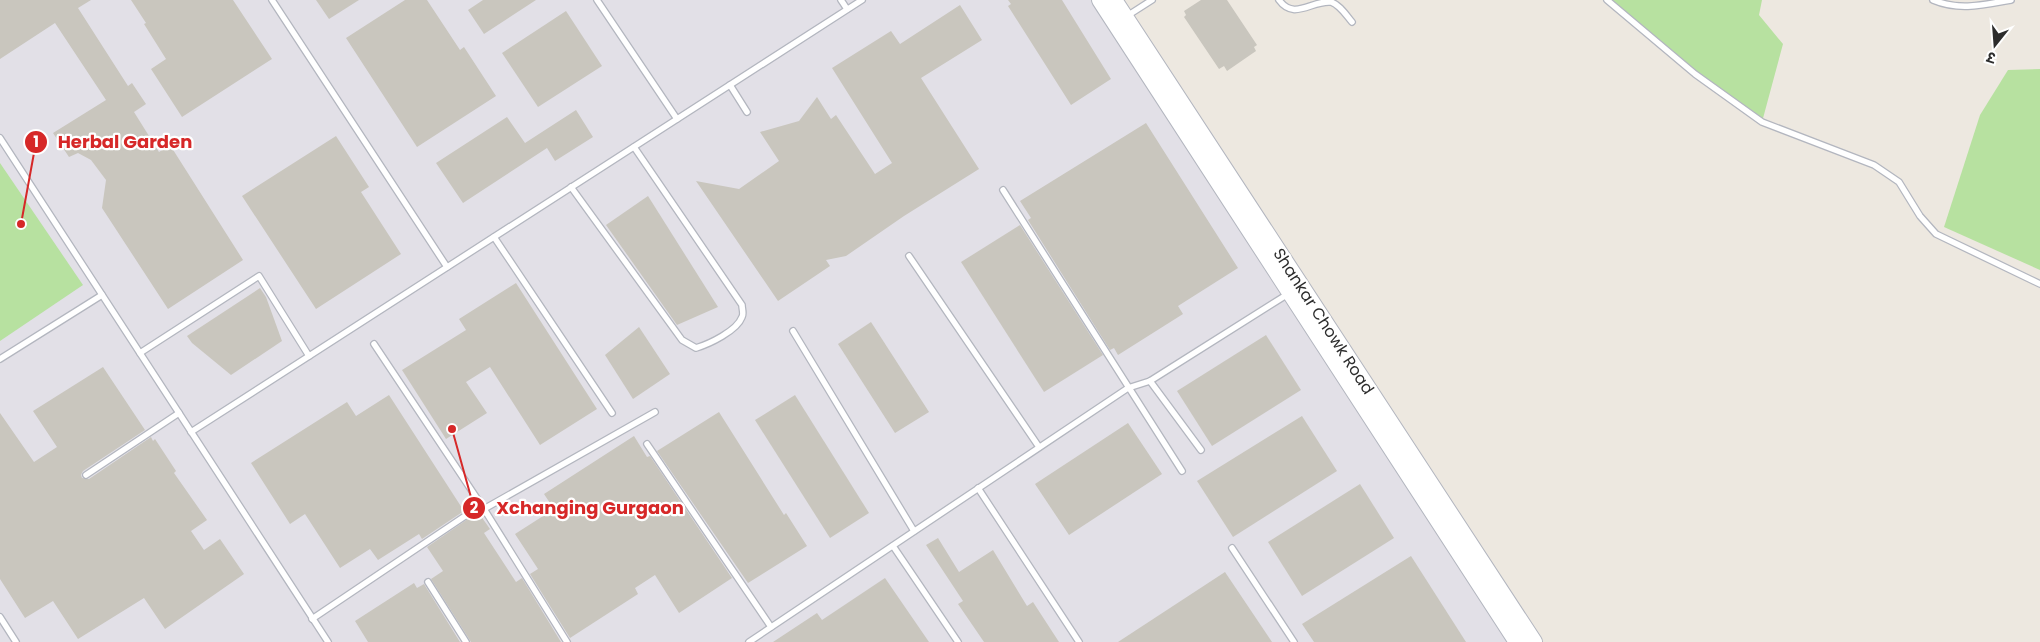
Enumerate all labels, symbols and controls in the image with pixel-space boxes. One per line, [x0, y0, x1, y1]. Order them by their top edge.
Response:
north arrow [1970, 20, 2020, 70]
text: उ [1983, 46, 1999, 68]
callout: Herbal Garden [23, 126, 203, 159]
text: Herbal Garden [58, 129, 192, 154]
text: 1 [33, 131, 39, 152]
street label: Shankar Chowk Road [1268, 244, 1380, 399]
callout: Xchanging Gurgaon [461, 491, 694, 524]
text: Xchanging Gurgaon [496, 495, 684, 520]
text: 2 [470, 497, 479, 518]

